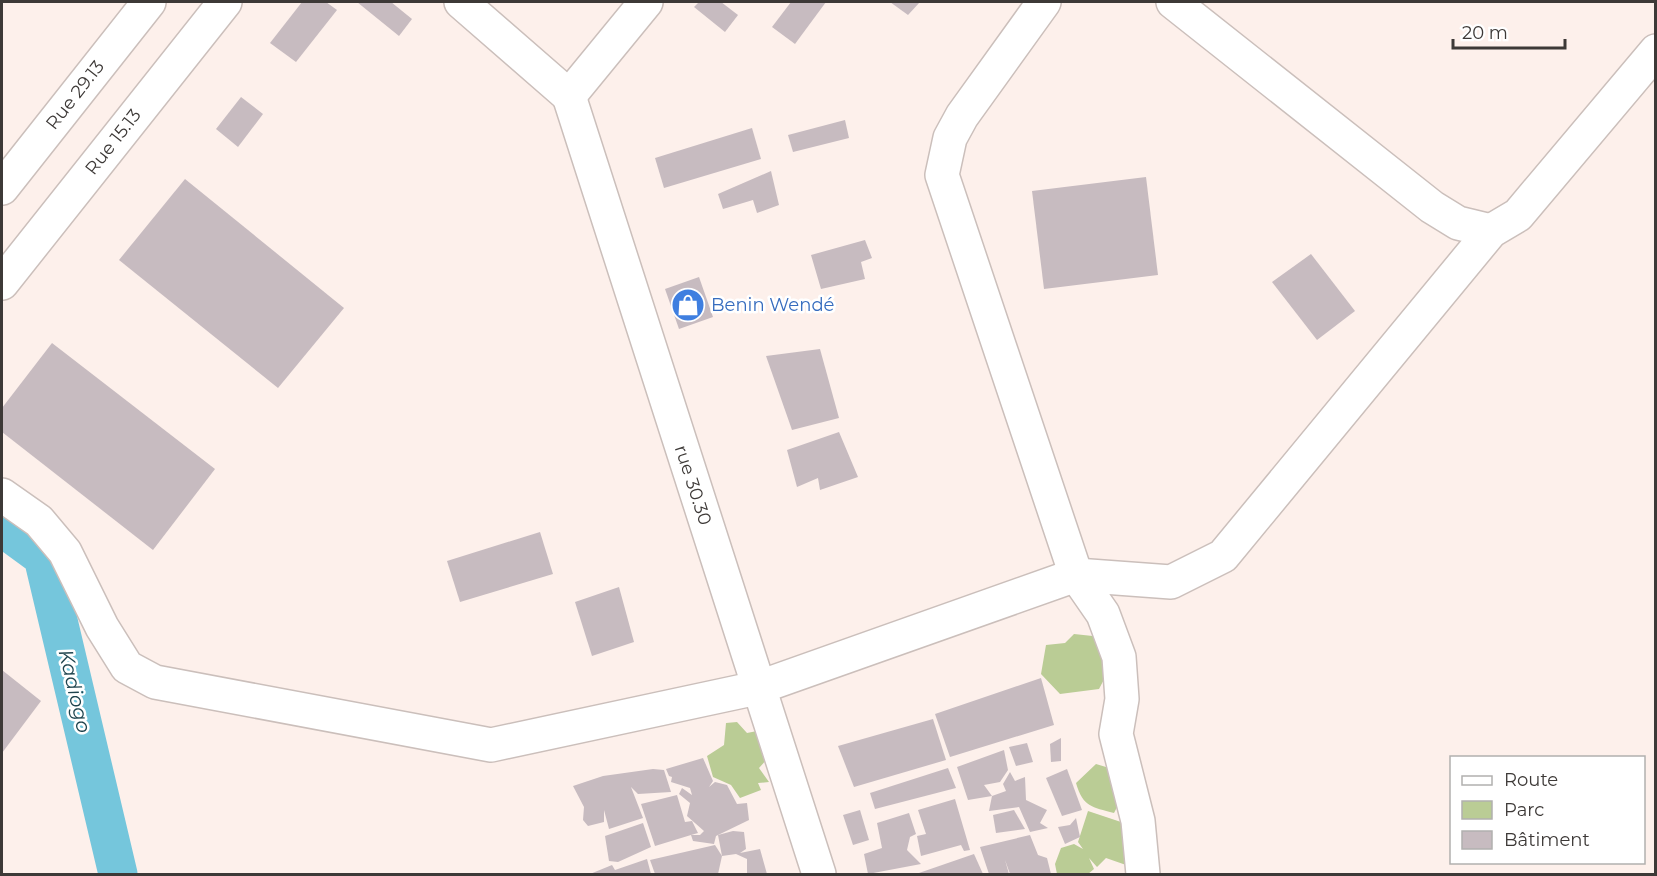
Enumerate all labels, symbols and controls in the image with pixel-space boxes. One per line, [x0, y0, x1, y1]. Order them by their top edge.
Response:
scale bar [1453, 12, 1566, 50]
text: 20 m [1462, 22, 1508, 44]
street label: Rue 29.13 [41, 56, 109, 134]
street label: Rue 15.13 [80, 105, 146, 179]
shop icon: Benin Wendé [670, 287, 706, 323]
place label: Benin Wendé [711, 294, 835, 316]
street label: rue 30.30 [670, 442, 716, 528]
water label: Kadiogo [54, 647, 96, 735]
legend [1450, 756, 1645, 864]
text: Route [1504, 769, 1558, 791]
text: Parc [1504, 799, 1544, 821]
text: Bâtiment [1504, 829, 1590, 851]

